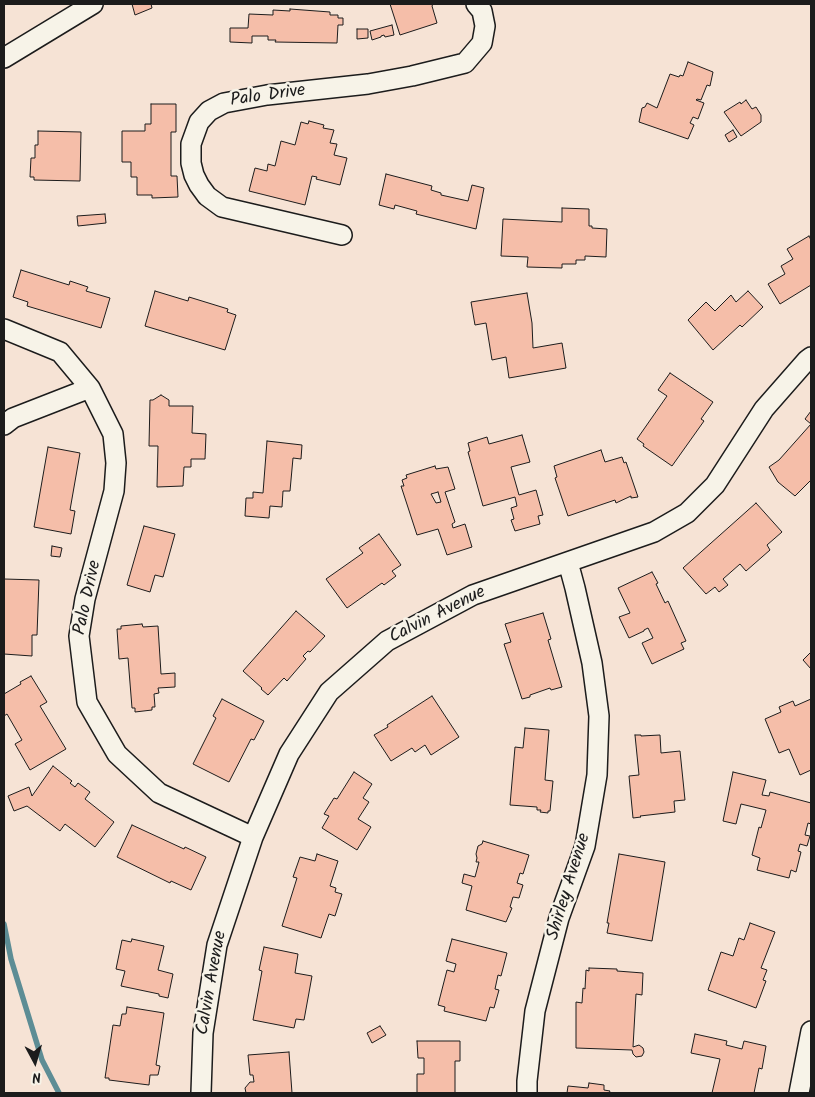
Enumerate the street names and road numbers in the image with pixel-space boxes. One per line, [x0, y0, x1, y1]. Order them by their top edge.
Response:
street label: Palo Drive [229, 81, 307, 113]
street label: Palo Drive [71, 559, 107, 637]
street label: Calvin Avenue [386, 582, 490, 650]
street label: Shirley Avenue [544, 831, 596, 943]
street label: Calvin Avenue [193, 929, 233, 1037]

